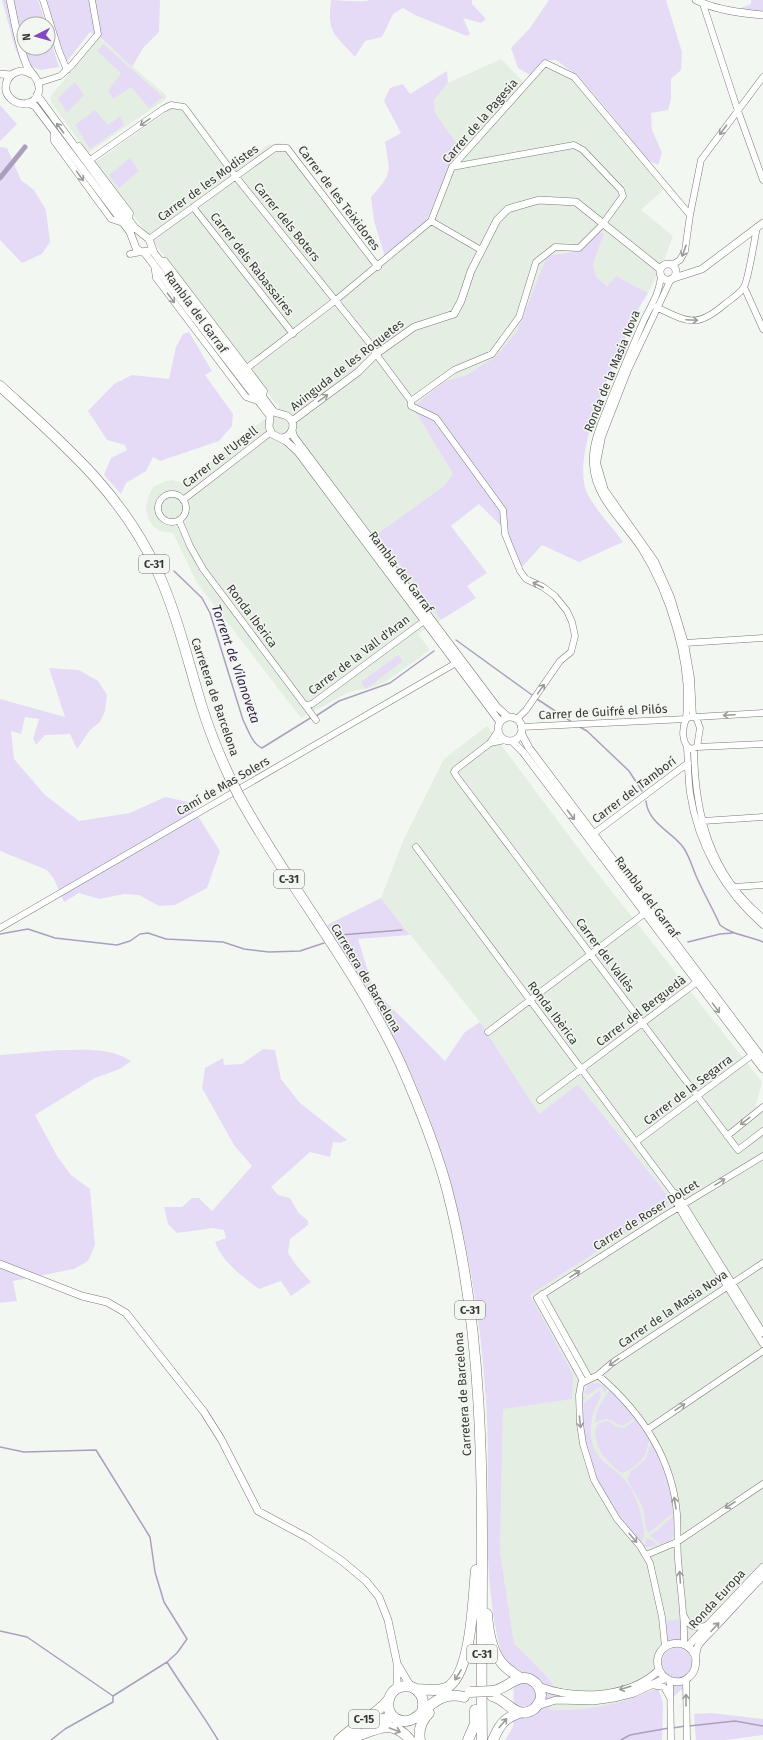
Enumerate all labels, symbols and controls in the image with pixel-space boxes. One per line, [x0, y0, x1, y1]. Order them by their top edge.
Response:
north arrow [16, 16, 56, 56]
text: N [20, 33, 33, 41]
street label: Carrer de la Pagesia [440, 76, 520, 166]
one-way arrow [139, 118, 150, 126]
one-way arrow [56, 123, 65, 134]
one-way arrow [719, 125, 727, 136]
street label: Carrer de les Modistes [155, 142, 261, 224]
street label: Carrer de les Teixidores [295, 143, 383, 253]
one-way arrow [76, 170, 84, 181]
street label: Carrer dels Boters [251, 180, 323, 265]
street label: Carrer dels Rabassaires [207, 210, 297, 319]
one-way arrow [679, 245, 687, 257]
street label: Rambla del Garraf [161, 268, 231, 357]
one-way arrow [167, 292, 175, 303]
street label: Ronda de la Masia Nova [581, 308, 643, 434]
street label: Avinguda de les Roquetes [288, 316, 407, 414]
one-way arrow [686, 316, 699, 323]
one-way arrow [318, 394, 329, 402]
street label: Carrer de l'Urgell [180, 423, 261, 491]
street label: Rambla del Garraf [366, 529, 437, 616]
road number: C-31 [139, 555, 169, 573]
one-way arrow [532, 581, 544, 588]
street label: Ronda Ibèrica [224, 582, 280, 650]
water label: Torrent de Vilanoveta [209, 603, 263, 725]
street label: Carrer de la Vall d'Aran [306, 612, 412, 698]
street label: Carretera de Barcelona [188, 636, 242, 758]
one-way arrow [537, 683, 545, 694]
street label: Carrer de Guifré el Pilós [538, 702, 668, 722]
one-way arrow [723, 712, 736, 719]
street label: Camí de Mas Solers [174, 753, 272, 818]
street label: Carrer del Tamborí [589, 754, 679, 826]
one-way arrow [566, 809, 575, 820]
street label: Rambla del Garraf [612, 854, 683, 941]
road number: C-31 [274, 870, 304, 888]
street label: Carrer del Vallès [573, 915, 637, 995]
street label: Carretera de Barcelona [328, 921, 404, 1035]
street label: Carrer del Berguedà [593, 973, 689, 1049]
street label: Ronda Ibèrica [525, 979, 581, 1047]
one-way arrow [712, 1002, 721, 1013]
street label: Carrer de la Segarra [641, 1052, 735, 1128]
one-way arrow [739, 1117, 750, 1126]
street label: Carrer de Roser Dolcet [591, 1176, 702, 1253]
one-way arrow [714, 1178, 725, 1186]
street label: Carrer de la Masia Nova [616, 1267, 730, 1351]
one-way arrow [569, 1269, 581, 1277]
road number: C-31 [455, 1301, 485, 1319]
street label: Carretera de Barcelona [452, 1332, 474, 1456]
one-way arrow [608, 1358, 619, 1366]
one-way arrow [674, 1402, 686, 1410]
one-way arrow [577, 1415, 584, 1428]
one-way arrow [671, 1497, 679, 1510]
one-way arrow [725, 1501, 736, 1509]
one-way arrow [629, 1532, 637, 1543]
street label: Ronda Europa [686, 1566, 748, 1632]
one-way arrow [676, 1571, 683, 1584]
one-way arrow [711, 1622, 720, 1632]
road number: C-31 [467, 1645, 497, 1663]
one-way arrow [454, 1669, 462, 1680]
one-way arrow [619, 1685, 632, 1692]
one-way arrow [682, 1694, 690, 1707]
road number: C-15 [349, 1710, 379, 1728]
one-way arrow [498, 1718, 507, 1728]
one-way arrow [389, 1726, 401, 1734]

